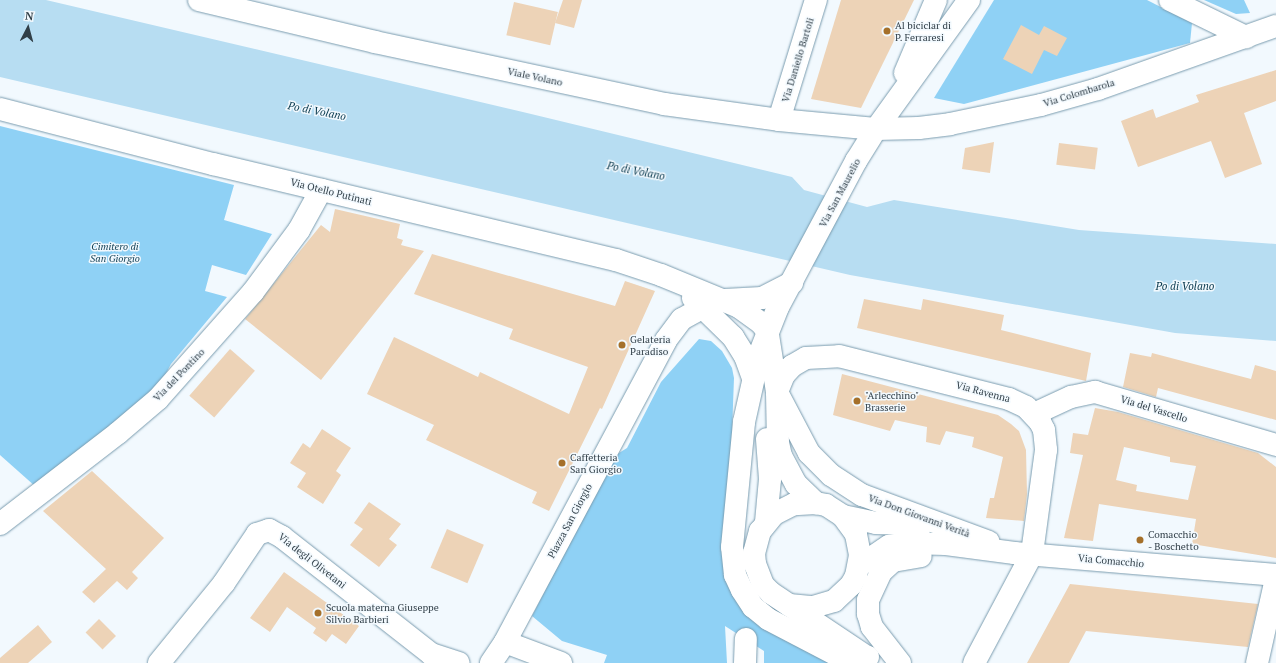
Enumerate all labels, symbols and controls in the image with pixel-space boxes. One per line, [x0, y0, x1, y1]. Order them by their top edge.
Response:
north arrow [8, 8, 48, 48]
text: N [24, 9, 34, 23]
street label: Via Daniello Bartoli [779, 16, 817, 104]
place label: Al biciclar di P. Ferraresi [895, 19, 951, 42]
marker: Al biciclar di P. Ferraresi [882, 26, 892, 36]
street label: Viale Volano [506, 65, 564, 89]
street label: Via Colombarola [1042, 76, 1116, 110]
water label: Po di Volano [287, 99, 347, 123]
street label: Via San Maurelio [817, 157, 863, 229]
water label: Po di Volano [606, 159, 666, 183]
street label: Via Otello Putinati [289, 176, 373, 208]
park label: Cimitero di San Giorgio [90, 240, 140, 264]
water label: Po di Volano [1155, 279, 1215, 293]
place label: Gelateria Paradiso [630, 333, 671, 356]
marker: Gelateria Paradiso [617, 340, 627, 350]
street label: Via del Pontino [151, 346, 207, 404]
street label: Via Ravenna [955, 379, 1011, 405]
place label: "Arlecchino" Brasserie [865, 389, 919, 412]
street label: Via del Vascello [1119, 393, 1189, 425]
marker: "Arlecchino" Brasserie [852, 396, 862, 406]
place label: Caffetteria San Giorgio [570, 451, 622, 474]
marker: Caffetteria San Giorgio [557, 458, 567, 468]
street label: Piazza San Giorgio [545, 482, 595, 560]
street label: Via Don Giovanni Verità [866, 492, 972, 540]
place label: Comacchio - Boschetto [1148, 528, 1199, 552]
street label: Via degli Olivetani [276, 531, 348, 591]
marker: Comacchio - Boschetto [1135, 535, 1145, 545]
street label: Via Comacchio [1077, 552, 1145, 570]
place label: Scuola materna Giuseppe Silvio Barbieri [326, 601, 439, 624]
marker: Scuola materna Giuseppe Silvio Barbieri [313, 608, 323, 618]

